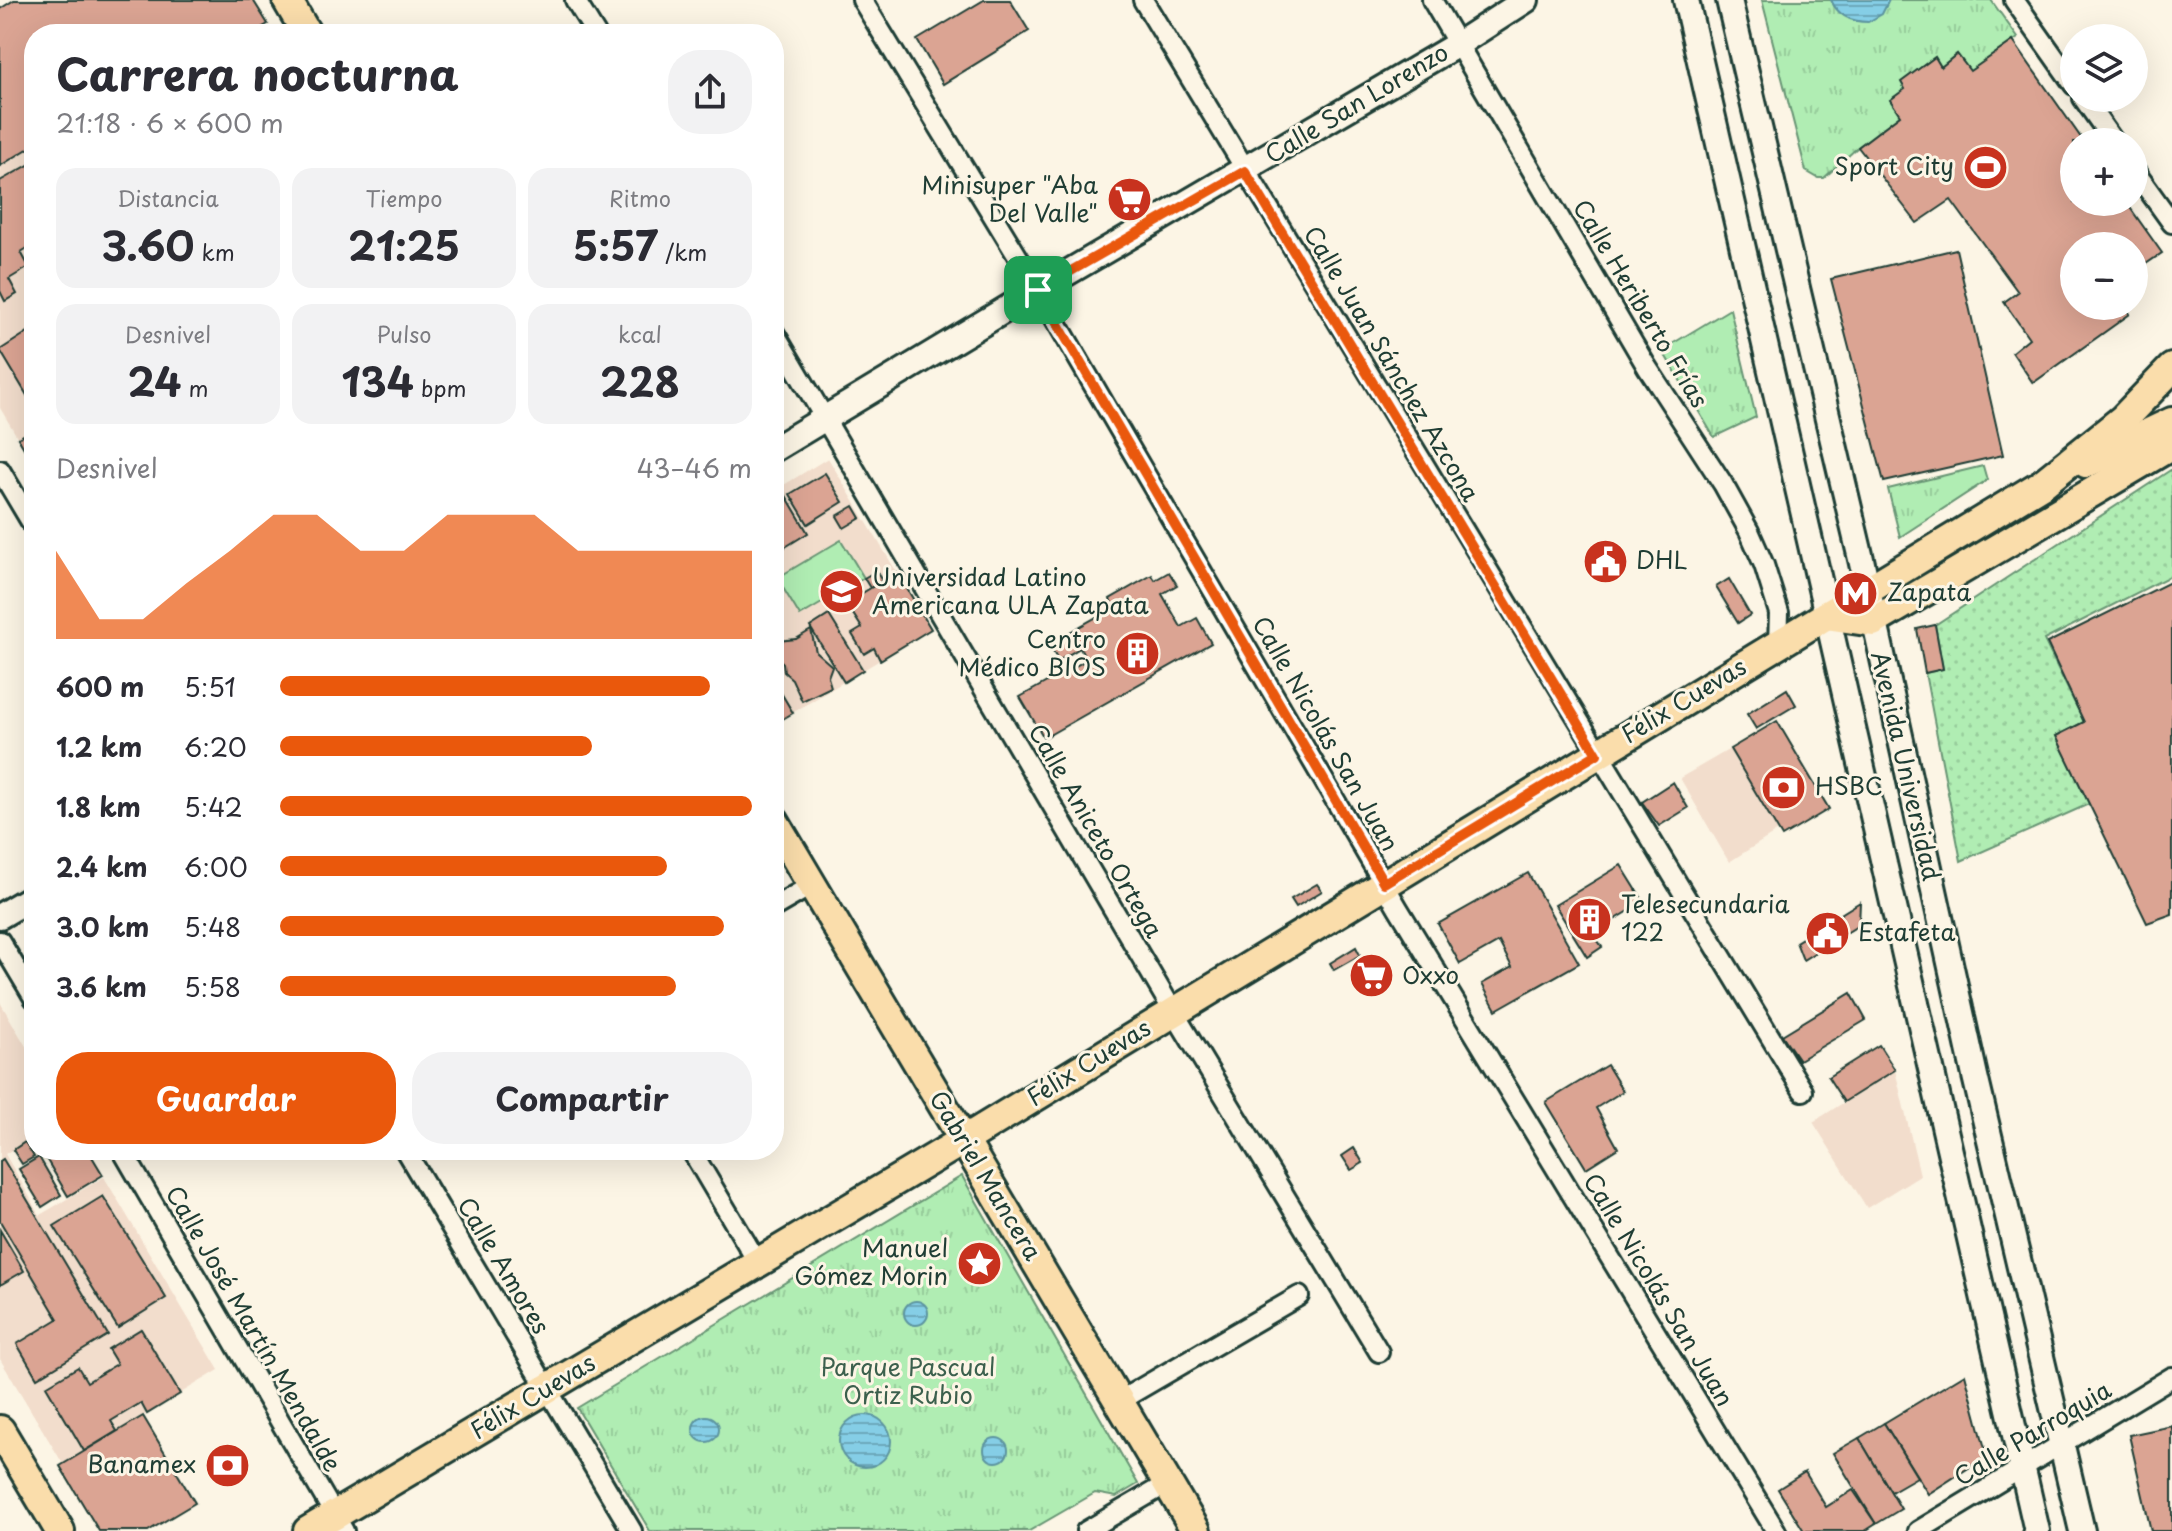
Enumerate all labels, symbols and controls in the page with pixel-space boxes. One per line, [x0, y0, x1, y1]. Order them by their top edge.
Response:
map controls [2060, 24, 2148, 320]
button: layers [2060, 24, 2148, 112]
street label: Calle San Lorenzo [1257, 33, 1455, 171]
text: Carrera nocturna [56, 40, 459, 106]
button: share [668, 50, 752, 134]
text: 21:18 · 6 × 600 m [56, 103, 284, 142]
button: + [2060, 128, 2148, 216]
sports icon: Sport City [1961, 143, 2009, 191]
place label: Sport City [1835, 147, 1954, 183]
place label: Minisuper "Aba Del Valle" [922, 166, 1098, 230]
supermarket icon: Minisuper "Aba Del Valle" [1105, 176, 1153, 224]
text: Distancia [117, 181, 219, 214]
text: Tiempo [365, 181, 443, 214]
text: Ritmo [609, 181, 671, 214]
street label: Calle Heriberto Frías [1565, 192, 1718, 414]
text: 3.60 [101, 214, 194, 275]
text: 21:25 [348, 214, 460, 275]
text: 5:57 [573, 214, 658, 275]
street label: Calle Juan Sánchez Azcona [1296, 218, 1490, 508]
button: − [2060, 232, 2148, 320]
text: km [194, 235, 235, 268]
text: /km [658, 235, 707, 268]
pin [1004, 256, 1072, 324]
icon: arrive [1016, 268, 1060, 312]
text: Desnivel [125, 317, 211, 350]
text: Pulso [376, 317, 432, 350]
text: kcal [618, 317, 662, 350]
text: 24 [127, 350, 181, 411]
text: 134 [341, 350, 414, 411]
text: 228 [600, 350, 680, 411]
text: m [181, 371, 209, 404]
text: bpm [414, 371, 467, 404]
text: Desnivel [56, 448, 157, 487]
text: 43–46 m [637, 448, 752, 487]
public building icon: DHL [1581, 537, 1629, 585]
place label: DHL [1636, 541, 1688, 577]
place label: Universidad Latino Americana ULA Zapata [872, 558, 1149, 622]
school or university icon: Universidad Latino Americana ULA Zapata [817, 568, 865, 616]
metro station icon: Zapata [1832, 569, 1880, 617]
place label: Zapata [1887, 573, 1971, 609]
street label: Calle Nicolás San Juan [1245, 609, 1409, 857]
place label: Centro Médico BIOS [958, 620, 1106, 684]
building icon: Centro Médico BIOS [1113, 630, 1161, 678]
street label: Avenida Universidad [1863, 647, 1951, 884]
street label: Félix Cuevas [1614, 648, 1752, 751]
text: 600 m [56, 667, 144, 706]
text: 5:51 [184, 667, 236, 706]
street label: Calle Aniceto Ortega [1021, 716, 1173, 944]
text: 1.2 km [56, 727, 142, 766]
text: 6:20 [184, 727, 247, 766]
bank icon: HSBC [1760, 763, 1808, 811]
place label: HSBC [1815, 767, 1883, 803]
text: 1.8 km [56, 787, 141, 826]
text: 5:42 [184, 787, 243, 826]
text: 2.4 km [56, 847, 148, 886]
text: 6:00 [184, 847, 248, 886]
place label: Telesecundaria 122 [1621, 885, 1790, 949]
building icon: Telesecundaria 122 [1566, 895, 1614, 943]
text: 3.0 km [56, 907, 149, 946]
text: 5:48 [184, 907, 241, 946]
public building icon: Estafeta [1803, 909, 1851, 957]
place label: Estafeta [1858, 913, 1955, 949]
supermarket icon: Oxxo [1347, 952, 1395, 1000]
place label: Oxxo [1402, 956, 1459, 992]
text: 3.6 km [56, 967, 147, 1006]
text: 5:58 [184, 967, 241, 1006]
street label: Félix Cuevas [1019, 1009, 1157, 1114]
button: Guardar [56, 1052, 396, 1144]
button: Compartir [412, 1052, 752, 1144]
street label: Gabriel Mancera [922, 1083, 1052, 1267]
street label: Calle Nicolás San Juan [1576, 1166, 1744, 1412]
street label: Calle José Martín Mendalde [158, 1178, 352, 1478]
street label: Calle Amores [450, 1190, 560, 1340]
place label: Manuel Gómez Morin [794, 1229, 948, 1293]
place icon: Manuel Gómez Morin [955, 1239, 1003, 1287]
street label: Félix Cuevas [463, 1344, 601, 1447]
park label: Parque Pascual Ortiz Rubio [821, 1348, 995, 1412]
street label: Calle Parroquia [1946, 1371, 2118, 1494]
bank icon: Banamex [203, 1441, 251, 1489]
place label: Banamex [87, 1445, 196, 1481]

